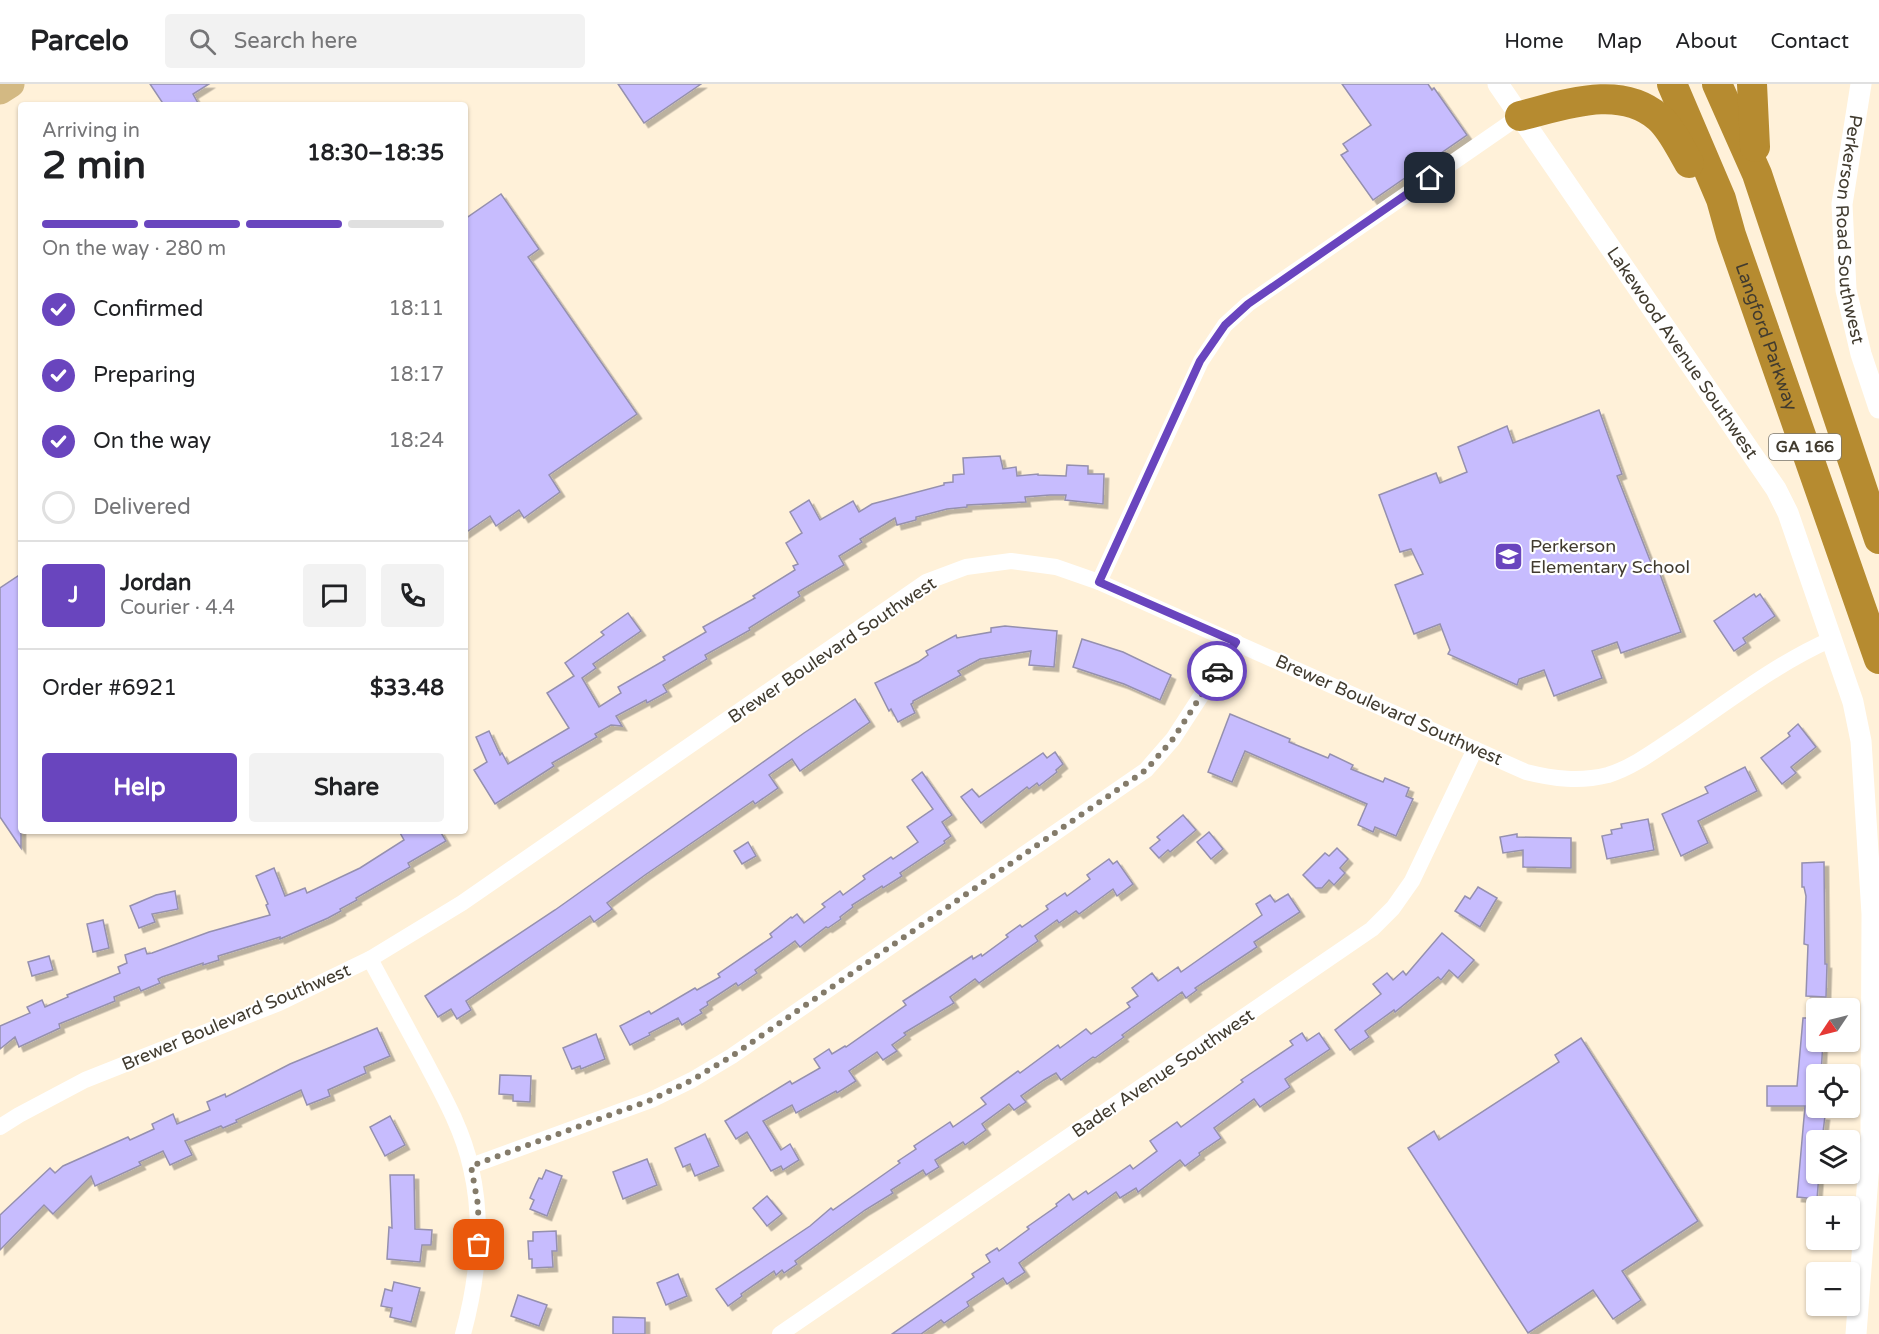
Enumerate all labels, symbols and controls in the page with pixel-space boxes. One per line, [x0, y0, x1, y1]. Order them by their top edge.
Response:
search box [165, 14, 585, 68]
text: Parcelo [30, 24, 129, 58]
icon: search [186, 25, 219, 58]
text: Search here [234, 28, 358, 54]
text: Home [1504, 29, 1564, 54]
text: Map [1597, 29, 1642, 54]
text: About [1675, 29, 1737, 54]
text: Contact [1770, 29, 1849, 54]
street label: Perkerson Road Southwest [1831, 113, 1869, 346]
text: Arriving in [42, 119, 140, 143]
text: 18:30–18:35 [307, 140, 444, 166]
text: 2 min [42, 142, 146, 189]
pin [1404, 152, 1455, 203]
icon: home [1413, 161, 1446, 194]
text: On the way · 280 m [42, 237, 226, 261]
street label: Lakewood Avenue Southwest [1602, 243, 1763, 463]
street label: Langford Parkway [1731, 260, 1803, 414]
icon: check [42, 293, 75, 326]
text: Confirmed [93, 296, 203, 322]
text: 18:11 [389, 297, 444, 321]
icon: check [42, 359, 75, 392]
text: Preparing [93, 362, 196, 388]
text: 18:17 [389, 363, 444, 387]
icon: check [42, 425, 75, 458]
text: On the way [93, 428, 211, 454]
text: 18:24 [389, 429, 444, 453]
road number: GA 166 [1769, 434, 1841, 460]
text: Delivered [93, 494, 191, 520]
place label: Perkerson Elementary School [1530, 535, 1690, 578]
school or university icon: Perkerson Elementary School [1493, 540, 1525, 572]
button: chat [303, 564, 366, 627]
button: phone [381, 564, 444, 627]
text: Jordan [120, 570, 191, 596]
street label: Brewer Boulevard Southwest [724, 572, 940, 728]
text: J [68, 582, 79, 608]
text: Courier · 4.4 [120, 596, 235, 620]
courier [1187, 641, 1247, 701]
street label: Brewer Boulevard Southwest [1272, 650, 1506, 770]
icon: car [1201, 655, 1234, 688]
text: Order #6921 [42, 675, 177, 701]
text: $33.48 [370, 675, 444, 701]
button: Help [42, 753, 237, 822]
button: Share [249, 753, 444, 822]
street label: Brewer Boulevard Southwest [118, 959, 354, 1075]
north arrow [1806, 998, 1860, 1052]
map controls [1806, 998, 1860, 1316]
street label: Bader Avenue Southwest [1068, 1004, 1258, 1142]
button: locate [1806, 1064, 1860, 1118]
button: layers [1806, 1130, 1860, 1184]
button: + [1806, 1196, 1860, 1250]
pin [453, 1219, 504, 1270]
icon: bag [462, 1228, 495, 1261]
button: − [1806, 1262, 1860, 1316]

